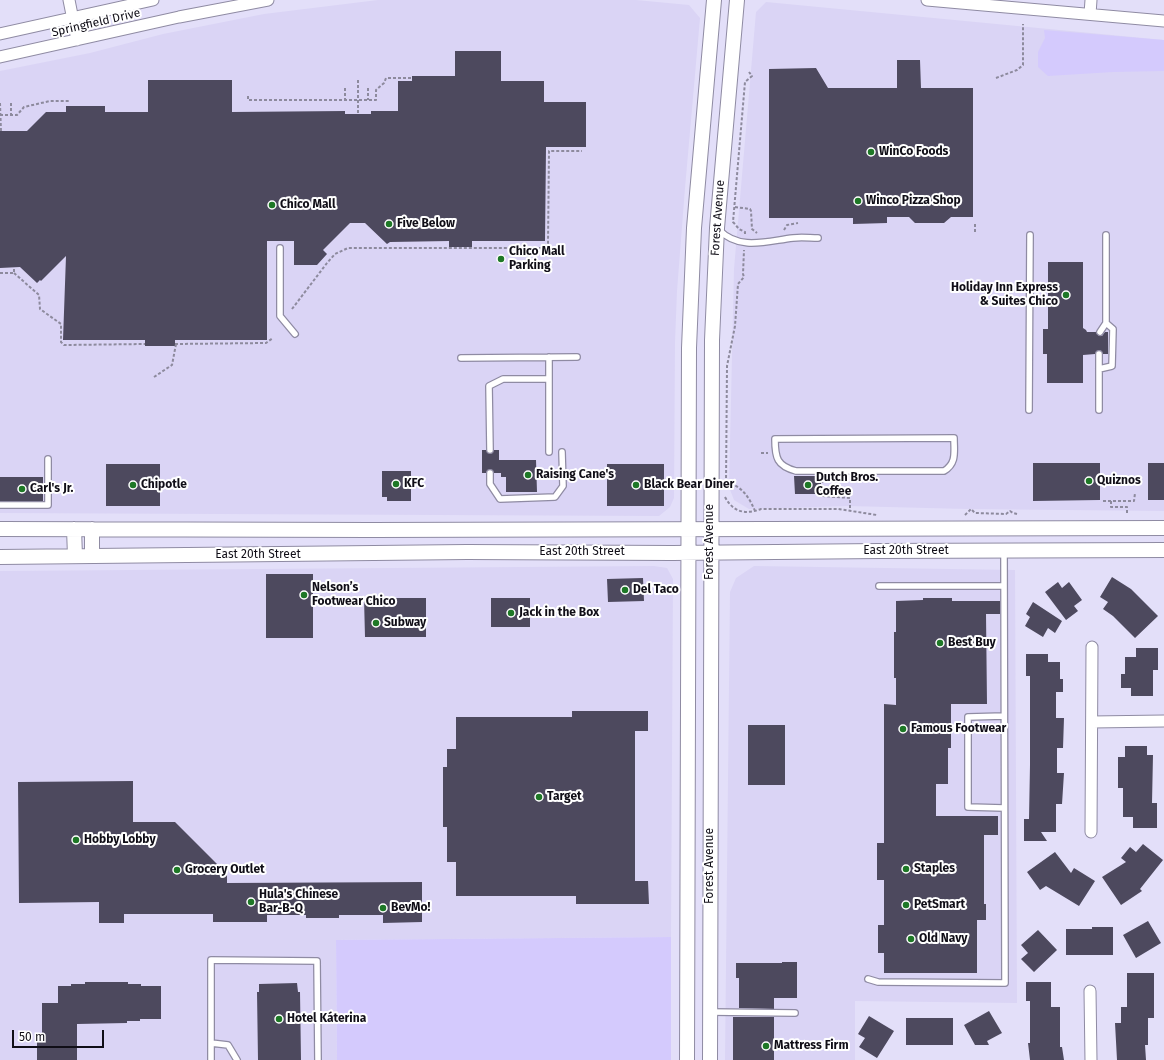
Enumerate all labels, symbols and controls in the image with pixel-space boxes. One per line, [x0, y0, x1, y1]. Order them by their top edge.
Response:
street label: Springfield Drive [50, 6, 142, 40]
place label: WinCo Foods [879, 145, 948, 159]
marker: WinCo Foods [866, 147, 876, 157]
street label: Forest Avenue [708, 179, 728, 257]
place label: Winco Pizza Shop [866, 194, 961, 208]
marker: Winco Pizza Shop [853, 196, 863, 206]
place label: Chico Mall [280, 198, 335, 212]
marker: Chico Mall [267, 200, 277, 210]
place label: Five Below [397, 217, 455, 231]
marker: Five Below [384, 219, 394, 229]
place label: Chico Mall Parking [509, 245, 564, 273]
marker: Chico Mall Parking [496, 254, 506, 264]
place label: Holiday Inn Express & Suites Chico [951, 281, 1058, 309]
marker: Holiday Inn Express & Suites Chico [1061, 290, 1071, 300]
place label: Raising Cane's [536, 468, 614, 482]
marker: Raising Cane's [523, 470, 533, 480]
place label: Dutch Bros. Coffee [816, 471, 878, 499]
place label: Quiznos [1097, 474, 1141, 488]
marker: Quiznos [1084, 476, 1094, 486]
place label: KFC [404, 477, 424, 491]
place label: Chipotle [141, 478, 187, 492]
place label: Black Bear Diner [644, 478, 734, 492]
marker: KFC [391, 479, 401, 489]
marker: Chipotle [128, 480, 138, 490]
marker: Black Bear Diner [631, 480, 641, 490]
marker: Dutch Bros. Coffee [803, 480, 813, 490]
place label: Carl's Jr. [30, 482, 73, 496]
marker: Carl's Jr. [17, 484, 27, 494]
street label: Forest Avenue [703, 504, 717, 580]
street label: East 20th Street [863, 544, 949, 558]
street label: East 20th Street [539, 545, 625, 559]
street label: East 20th Street [215, 548, 301, 562]
place label: Nelson’s Footwear Chico [312, 581, 395, 609]
place label: Del Taco [633, 583, 679, 597]
marker: Del Taco [620, 585, 630, 595]
marker: Nelson’s Footwear Chico [299, 590, 309, 600]
place label: Jack in the Box [519, 606, 599, 620]
marker: Jack in the Box [506, 608, 516, 618]
place label: Subway [384, 616, 426, 630]
marker: Subway [371, 618, 381, 628]
place label: Best Buy [948, 636, 996, 650]
marker: Best Buy [935, 638, 945, 648]
place label: Famous Footwear [911, 722, 1006, 736]
marker: Famous Footwear [898, 724, 908, 734]
place label: Target [547, 790, 582, 804]
marker: Target [534, 792, 544, 802]
street label: Forest Avenue [703, 828, 717, 904]
place label: Hobby Lobby [84, 833, 156, 847]
marker: Hobby Lobby [71, 835, 81, 845]
place label: Staples [914, 862, 955, 876]
place label: Grocery Outlet [185, 863, 265, 877]
marker: Staples [901, 864, 911, 874]
marker: Grocery Outlet [172, 865, 182, 875]
place label: Hula's Chinese Bar-B-Q [259, 888, 338, 916]
marker: Hula's Chinese Bar-B-Q [246, 897, 256, 907]
place label: PetSmart [914, 898, 965, 912]
marker: PetSmart [901, 900, 911, 910]
place label: BevMo! [391, 901, 430, 915]
marker: BevMo! [378, 903, 388, 913]
place label: Old Navy [919, 932, 968, 946]
marker: Old Navy [906, 934, 916, 944]
place label: Hotel Káterina [287, 1012, 366, 1026]
marker: Hotel Káterina [274, 1014, 284, 1024]
scale bar [14, 1022, 106, 1048]
text: 50 m [19, 1030, 45, 1044]
place label: Mattress Firm [774, 1039, 849, 1053]
marker: Mattress Firm [761, 1041, 771, 1051]

